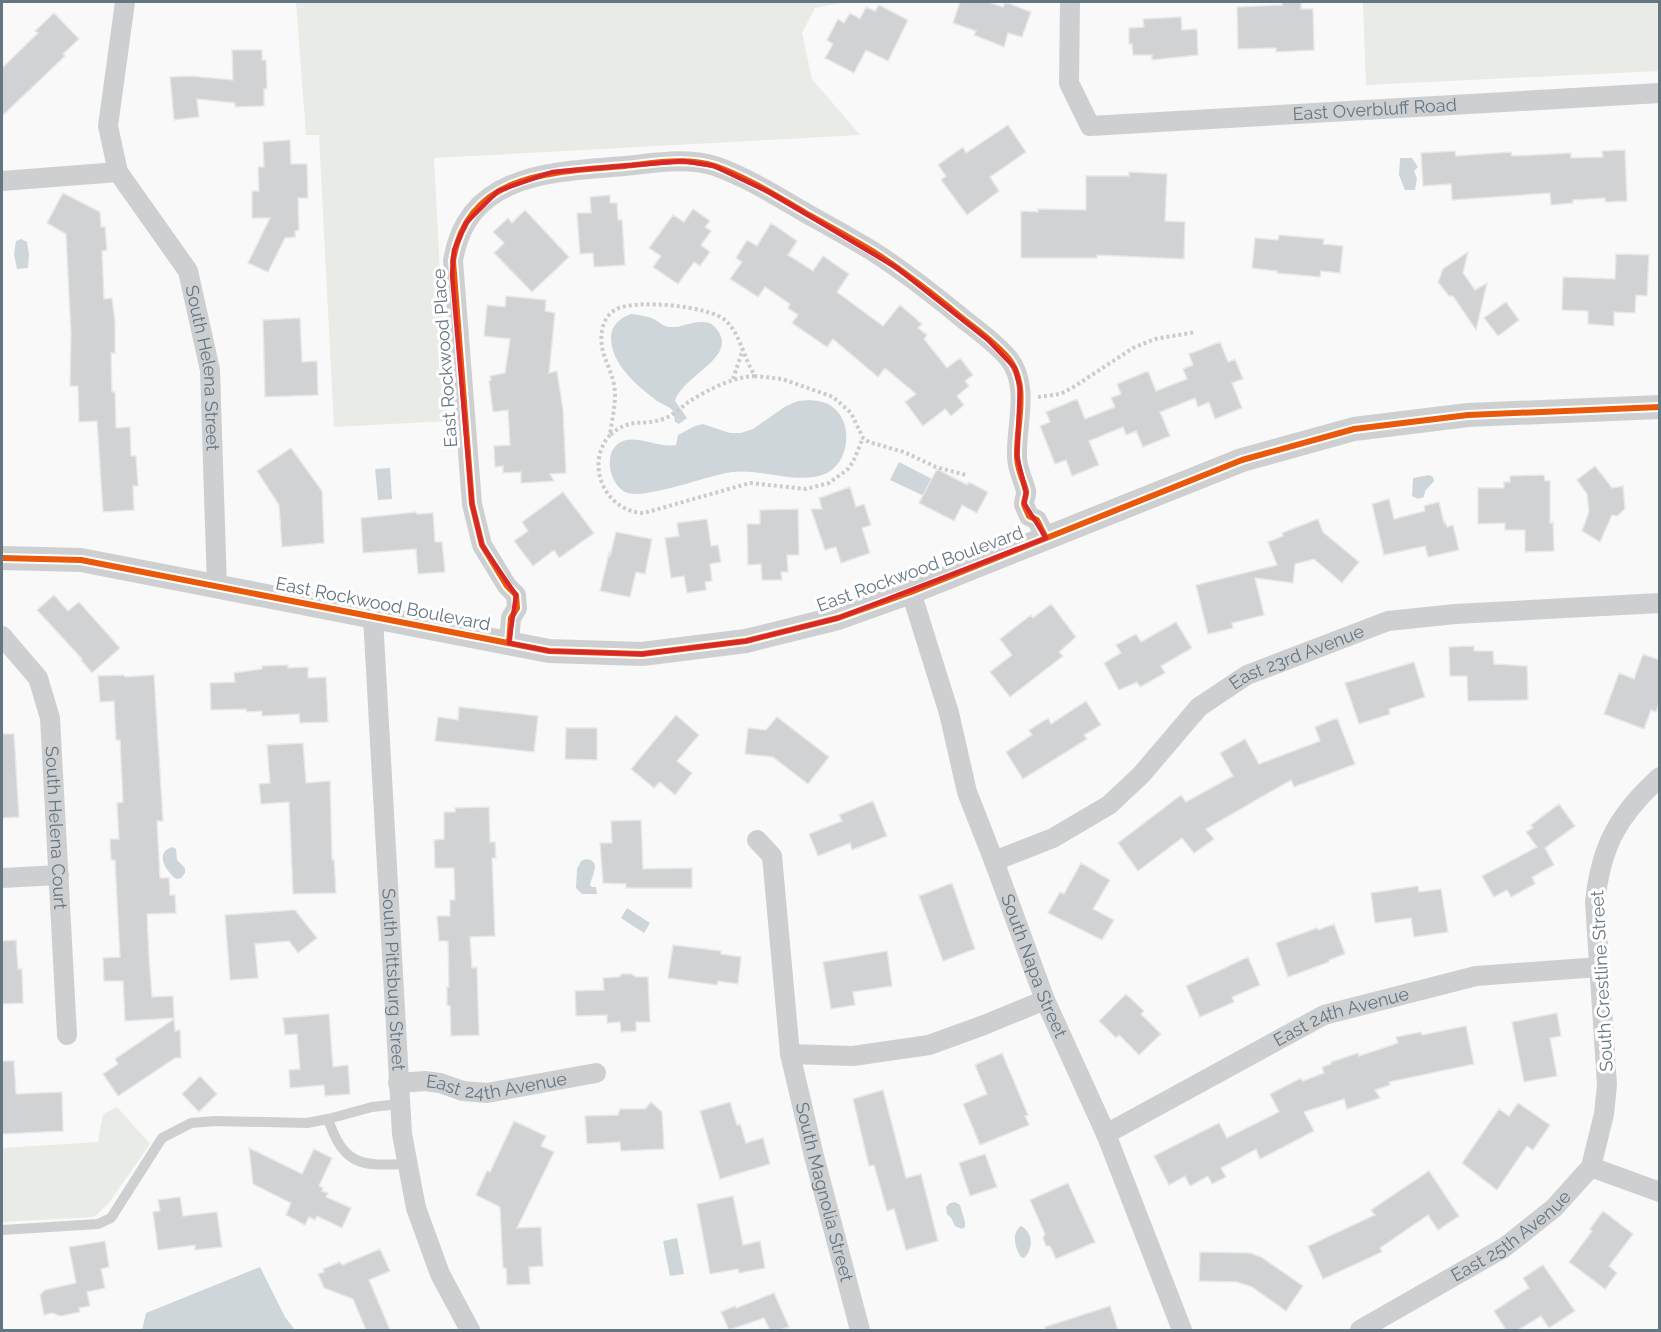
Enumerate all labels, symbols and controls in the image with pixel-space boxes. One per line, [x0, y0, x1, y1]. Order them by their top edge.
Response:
street label: East Overbluff Road [1292, 94, 1457, 124]
street label: East Rockwood Place [428, 267, 461, 448]
street label: South Helena Street [181, 283, 224, 451]
street label: East Rockwood Boulevard [814, 521, 1026, 616]
street label: East Rockwood Boulevard [274, 572, 492, 635]
street label: East 23rd Avenue [1225, 620, 1367, 694]
street label: South Helena Court [42, 745, 71, 910]
street label: South Pittsburg Street [378, 887, 409, 1071]
street label: South Crestline Street [1586, 890, 1617, 1072]
street label: South Napa Street [997, 891, 1072, 1041]
street label: East 24th Avenue [1270, 983, 1411, 1051]
street label: East 24th Avenue [425, 1068, 569, 1103]
street label: South Magnolia Street [792, 1100, 858, 1284]
street label: East 25th Avenue [1447, 1186, 1575, 1286]

